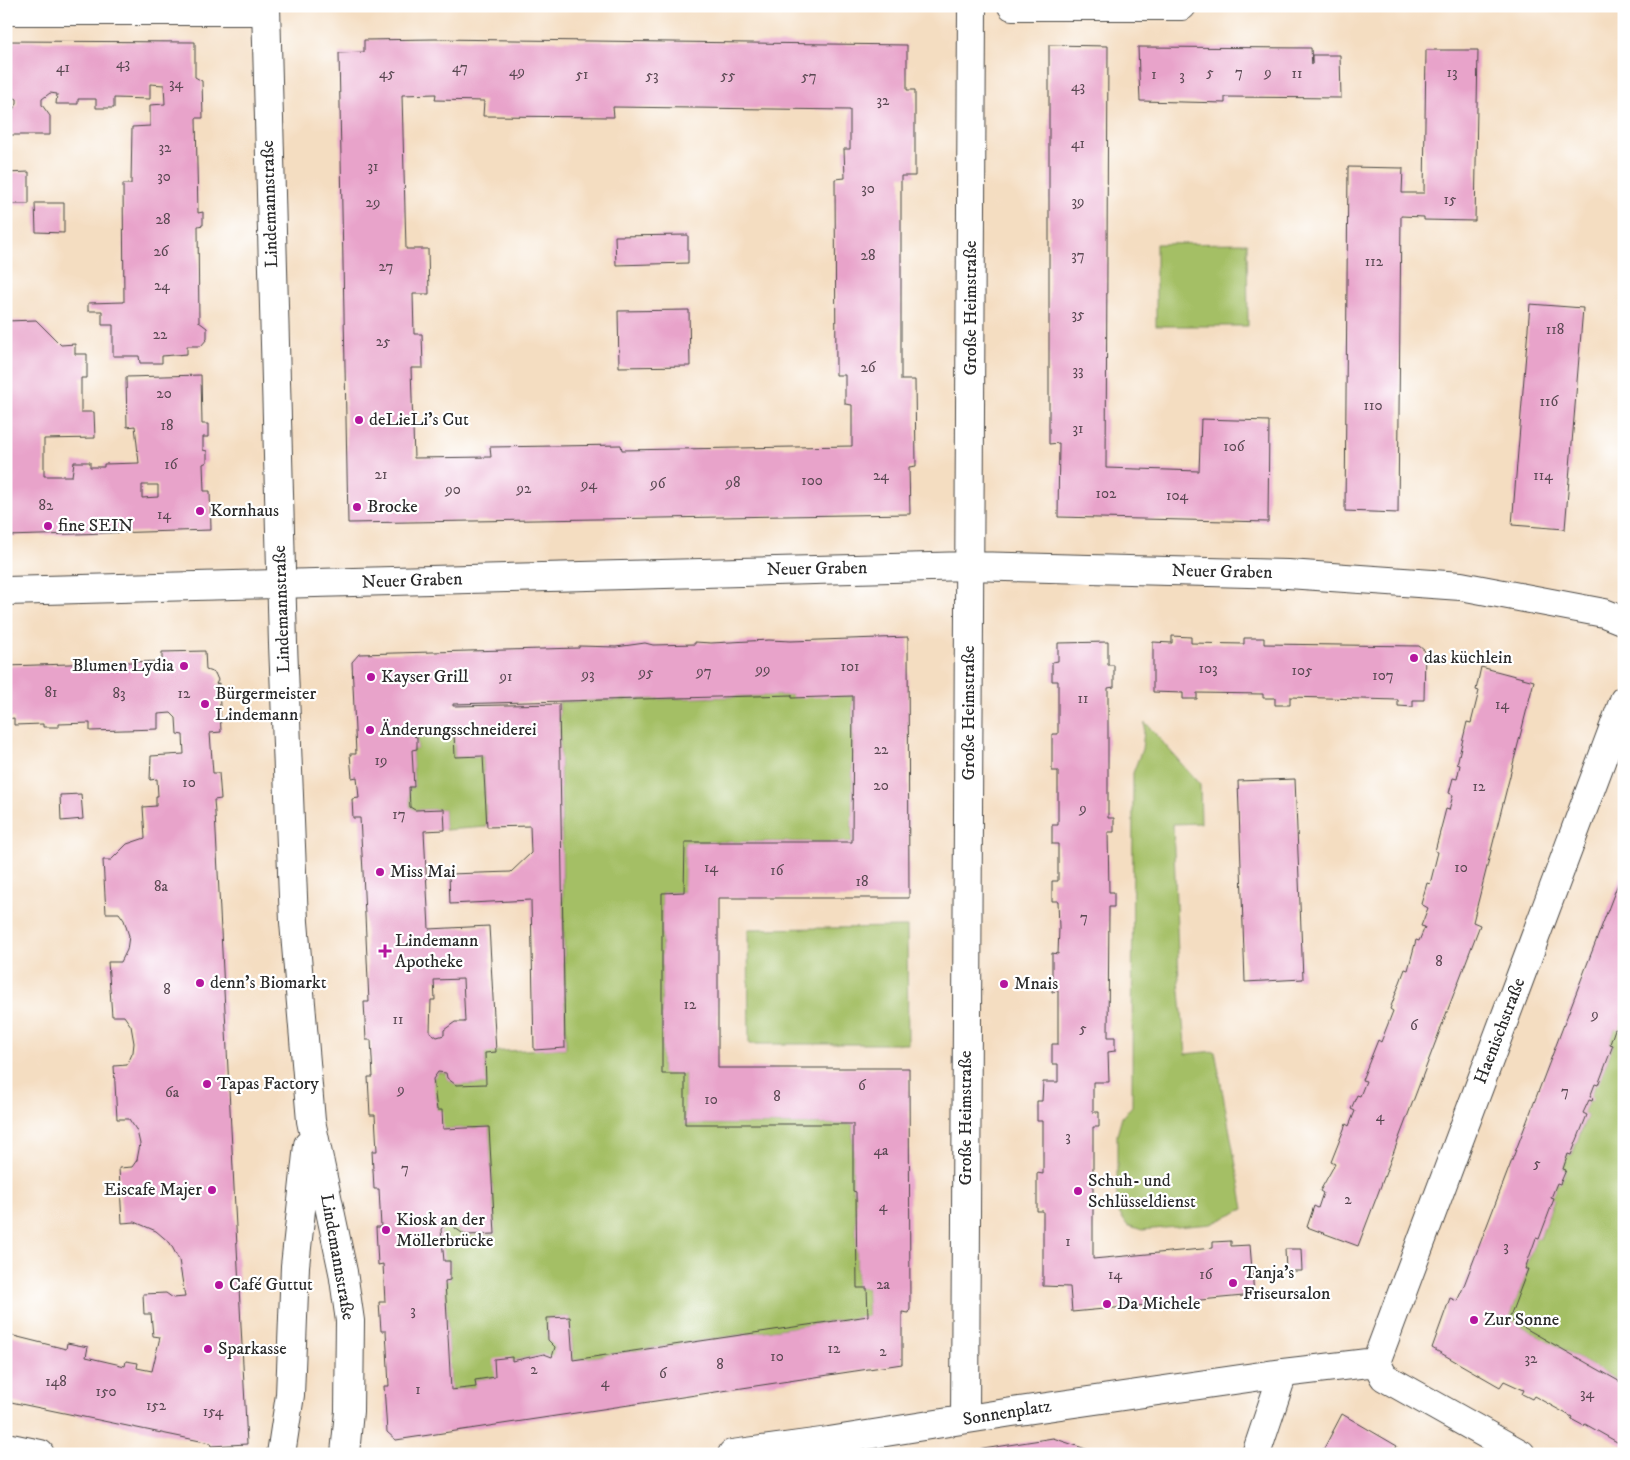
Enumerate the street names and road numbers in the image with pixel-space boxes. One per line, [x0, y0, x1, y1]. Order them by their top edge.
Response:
street label: Lindemannstraße [257, 140, 283, 268]
street label: Große Heimstraße [960, 240, 982, 376]
street label: Lindemannstraße [269, 545, 295, 673]
street label: Neuer Graben [766, 557, 868, 581]
street label: Neuer Graben [1171, 560, 1273, 584]
street label: Neuer Graben [361, 568, 463, 594]
street label: Große Heimstraße [958, 645, 980, 781]
street label: Haenischstraße [1470, 975, 1530, 1087]
street label: Große Heimstraße [955, 1050, 977, 1186]
street label: Lindemannstraße [315, 1192, 359, 1322]
street label: Sonnenplatz [961, 1395, 1053, 1431]

